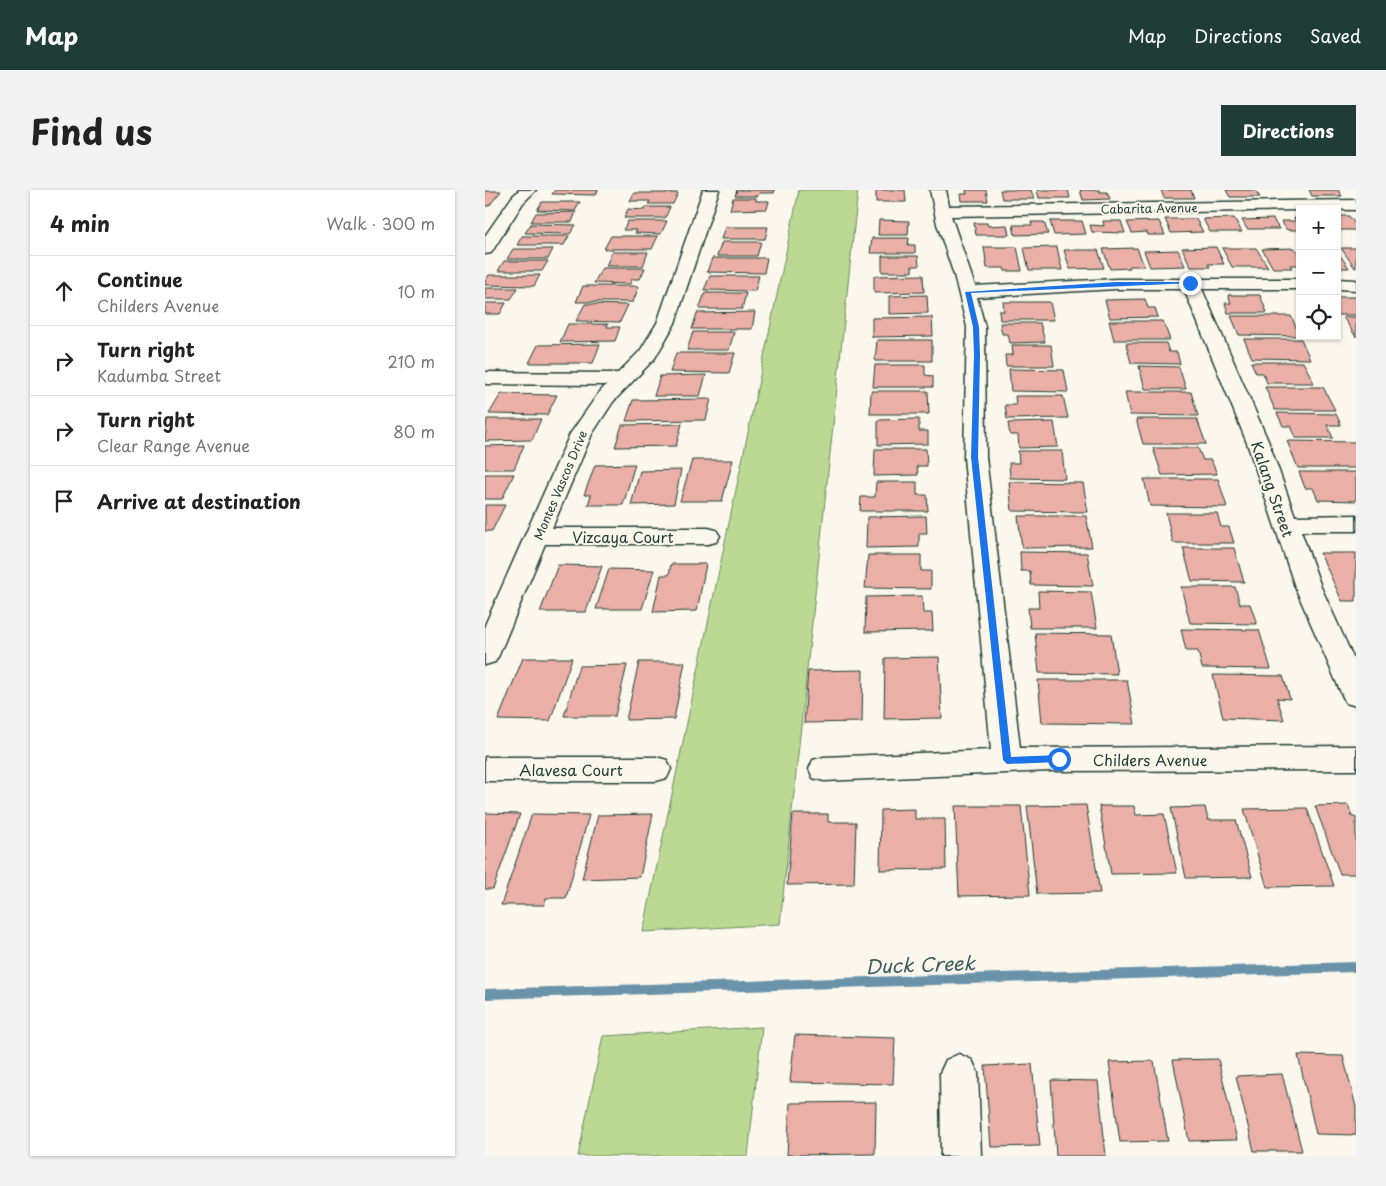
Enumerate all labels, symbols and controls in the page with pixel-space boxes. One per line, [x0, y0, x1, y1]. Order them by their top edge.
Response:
text: Map [25, 17, 78, 53]
text: Map [1128, 22, 1166, 49]
text: Directions [1194, 22, 1282, 49]
text: Saved [1310, 22, 1361, 49]
text: Find us [30, 104, 152, 157]
button: Directions [1221, 105, 1356, 156]
street label: Cabarita Avenue [1100, 198, 1198, 218]
map controls [1296, 205, 1341, 340]
button: + [1296, 205, 1341, 250]
text: 4 min [50, 207, 110, 239]
text: Walk · 300 m [326, 211, 435, 235]
button: − [1296, 250, 1341, 295]
text: Continue [97, 265, 183, 293]
route end [1179, 272, 1202, 295]
icon: ahead [50, 277, 78, 305]
text: 10 m [398, 279, 435, 303]
text: Childers Avenue [97, 293, 219, 317]
button: locate [1296, 295, 1341, 340]
text: Turn right [97, 335, 195, 363]
icon: right [50, 347, 78, 375]
text: 210 m [387, 349, 435, 373]
text: Kadumba Street [97, 363, 221, 387]
text: Turn right [97, 405, 195, 433]
icon: right [50, 417, 78, 445]
text: 80 m [393, 419, 435, 443]
street label: Montes Vascos Drive [529, 427, 591, 543]
text: Clear Range Avenue [97, 433, 250, 457]
street label: Kalang Street [1246, 438, 1300, 540]
icon: arrive [50, 487, 78, 515]
text: Arrive at destination [97, 487, 301, 515]
street label: Vizcaya Court [572, 525, 674, 548]
route start [1048, 748, 1071, 771]
street label: Childers Avenue [1093, 748, 1207, 771]
street label: Alavesa Court [519, 758, 623, 781]
water label: Duck Creek [865, 948, 977, 980]

